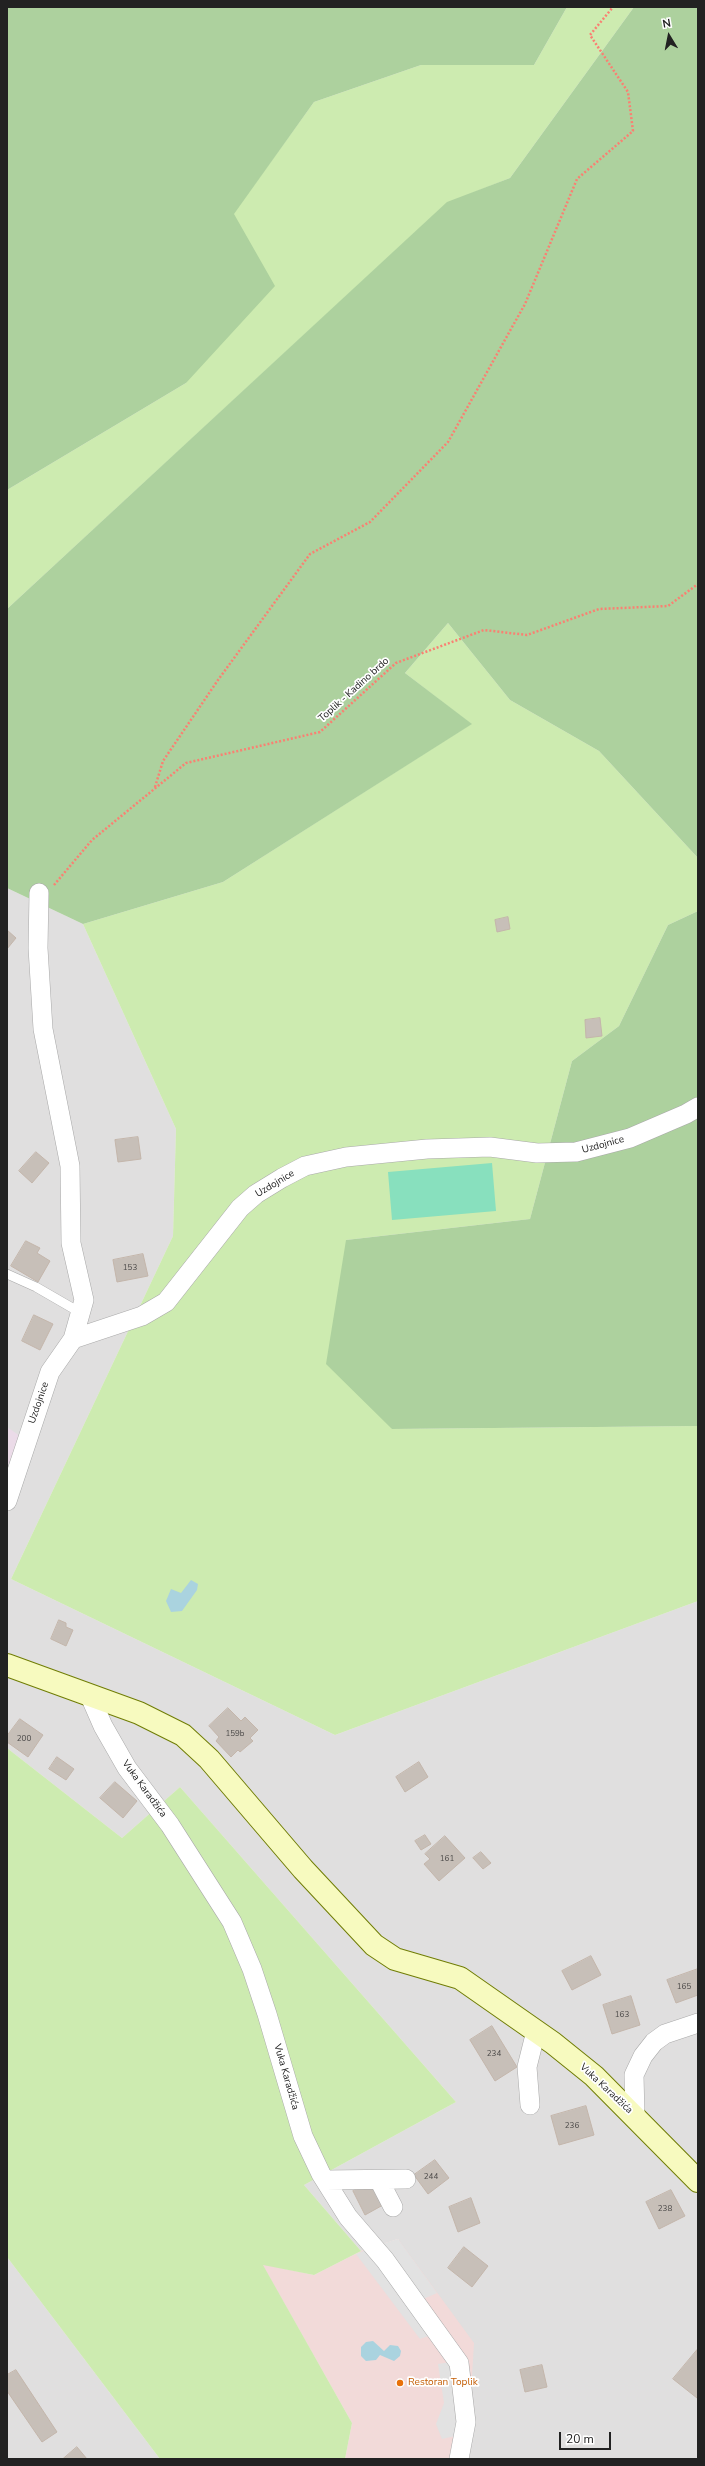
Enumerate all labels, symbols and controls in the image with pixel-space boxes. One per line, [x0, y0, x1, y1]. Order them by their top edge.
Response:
north arrow [649, 16, 689, 56]
text: N [661, 16, 672, 32]
street label: Toplik - Kadino brdo [316, 655, 392, 725]
street label: Uzdojnice [580, 1134, 626, 1156]
street label: Uzdojnice [253, 1168, 297, 1200]
house number: 153 [123, 1263, 137, 1273]
street label: Uzdojnice [26, 1381, 52, 1425]
house number: 159b [225, 1729, 245, 1739]
house number: 200 [17, 1734, 31, 1744]
street label: Vuka Karadžića [119, 1758, 169, 1820]
house number: 161 [440, 1854, 454, 1864]
house number: 165 [677, 1982, 691, 1992]
house number: 163 [615, 2010, 629, 2020]
street label: Vuka Karadžića [271, 2043, 301, 2111]
house number: 234 [487, 2049, 501, 2059]
street label: Vuka Karadžića [577, 2061, 635, 2117]
house number: 236 [565, 2121, 579, 2131]
house number: 244 [424, 2172, 438, 2182]
house number: 238 [658, 2204, 672, 2214]
place label: Restoran Toplik [408, 2377, 478, 2389]
marker: Restoran Toplik [395, 2378, 405, 2388]
scale bar [561, 2424, 613, 2450]
text: 20 m [566, 2431, 594, 2447]

